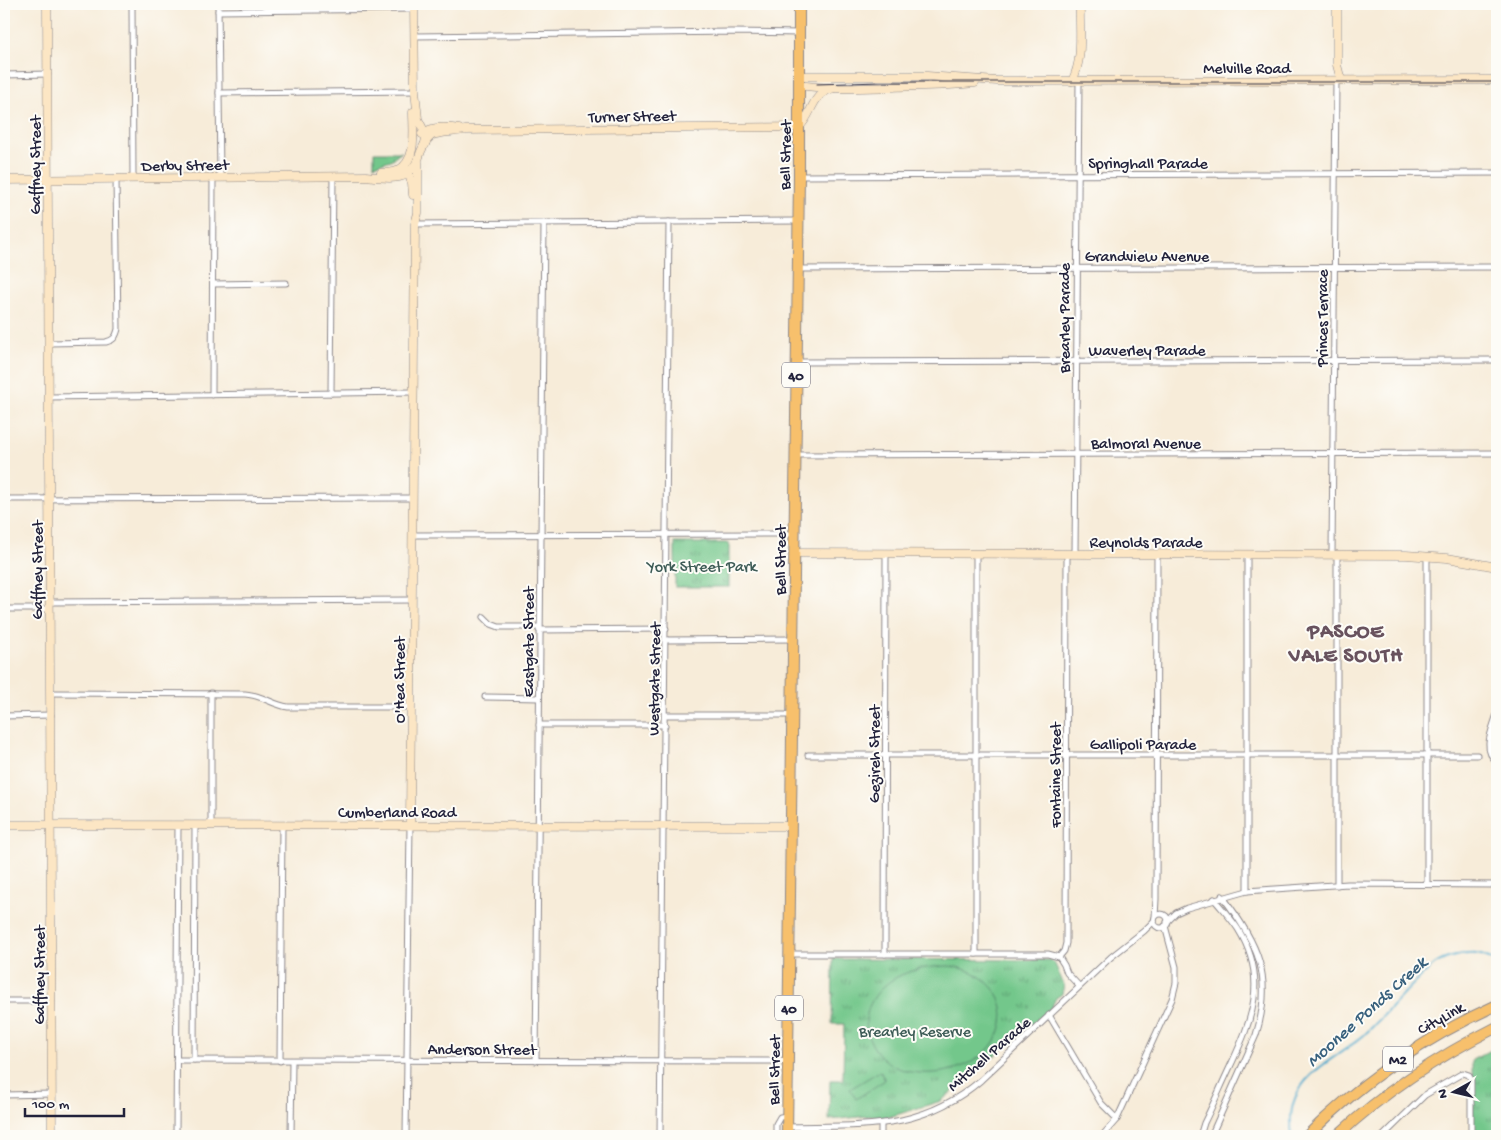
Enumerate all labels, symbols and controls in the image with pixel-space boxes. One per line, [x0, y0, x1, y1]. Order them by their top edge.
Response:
street label: Melville Road [1203, 61, 1292, 80]
street label: Turner Street [587, 108, 677, 129]
street label: Gaffney Street [28, 114, 47, 214]
street label: Bell Street [777, 118, 798, 191]
street label: Springhall Parade [1088, 156, 1208, 175]
street label: Derby Street [140, 157, 230, 178]
street label: Grandview Avenue [1085, 249, 1210, 268]
street label: Brearley Parade [1057, 262, 1076, 374]
street label: Princes Terrace [1315, 269, 1334, 368]
street label: Waverley Parade [1089, 343, 1206, 362]
road number: 40 [782, 362, 810, 388]
street label: Balmoral Avenue [1090, 436, 1202, 455]
street label: Gaffney Street [30, 519, 49, 619]
street label: Bell Street [773, 524, 792, 596]
street label: Reynolds Parade [1090, 535, 1203, 554]
park label: York Street Park [645, 559, 759, 578]
street label: Eastgate Street [521, 585, 540, 697]
street label: Westgate Street [646, 621, 667, 736]
district label: PASCOE VALE SOUTH [1288, 621, 1403, 670]
street label: O'Hea Street [392, 635, 411, 723]
street label: Gezireh Street [867, 704, 886, 803]
street label: Fontaine Street [1048, 721, 1067, 829]
street label: Gallipoli Parade [1090, 737, 1197, 756]
street label: Cumberland Road [338, 805, 458, 824]
street label: Gaffney Street [32, 924, 51, 1024]
water label: Moonee Ponds Creek [1303, 952, 1434, 1072]
road number: 40 [775, 996, 803, 1020]
street label: CityLink [1415, 999, 1470, 1041]
street label: Mitchell Parade [945, 1014, 1036, 1097]
park label: Brearley Reserve [858, 1024, 972, 1043]
street label: Bell Street [766, 1033, 787, 1106]
street label: Anderson Street [428, 1042, 538, 1061]
road number: M2 [1383, 1046, 1413, 1072]
north arrow [1428, 1068, 1478, 1118]
scale bar [25, 1085, 124, 1117]
text: N [1435, 1088, 1453, 1099]
text: 100 m [31, 1096, 70, 1114]

